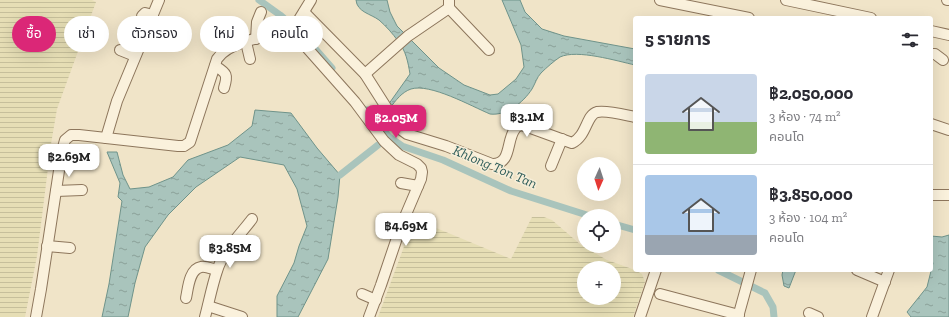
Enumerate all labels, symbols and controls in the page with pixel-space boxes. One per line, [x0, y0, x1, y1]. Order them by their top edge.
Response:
chip: ซื้อ [12, 16, 56, 52]
chip: เช่า [64, 16, 109, 52]
chip: ตัวกรอง [117, 16, 192, 52]
chip: ใหม่ [200, 16, 249, 52]
chip: คอนโด [257, 16, 323, 52]
text: 5 รายการ [645, 29, 711, 49]
icon: filters [899, 29, 921, 51]
text: ฿2,050,000 [769, 83, 853, 103]
icon: home [677, 90, 725, 138]
pin: ฿3.1M [499, 104, 555, 138]
pin: ฿2.05M [363, 105, 429, 139]
text: ฿3.1M [510, 109, 544, 124]
text: 3 ห้อง · 74 m² [769, 109, 841, 124]
text: ฿2.05M [374, 110, 418, 125]
text: คอนโด [769, 129, 804, 144]
water label: Khlong Ton Tan [450, 142, 540, 192]
pin: ฿2.69M [36, 144, 102, 178]
text: ฿2.69M [48, 149, 90, 164]
north arrow [577, 157, 621, 201]
map controls [577, 157, 621, 305]
text: ฿3,850,000 [769, 184, 853, 204]
icon: home [677, 191, 725, 239]
button: locate [577, 209, 621, 253]
text: 3 ห้อง · 104 m² [769, 210, 847, 225]
pin: ฿4.69M [373, 213, 439, 247]
text: ฿4.69M [384, 218, 428, 233]
text: คอนโด [769, 230, 804, 245]
pin: ฿3.85M [197, 235, 263, 269]
text: ฿3.85M [209, 240, 251, 255]
button: + [577, 261, 621, 305]

